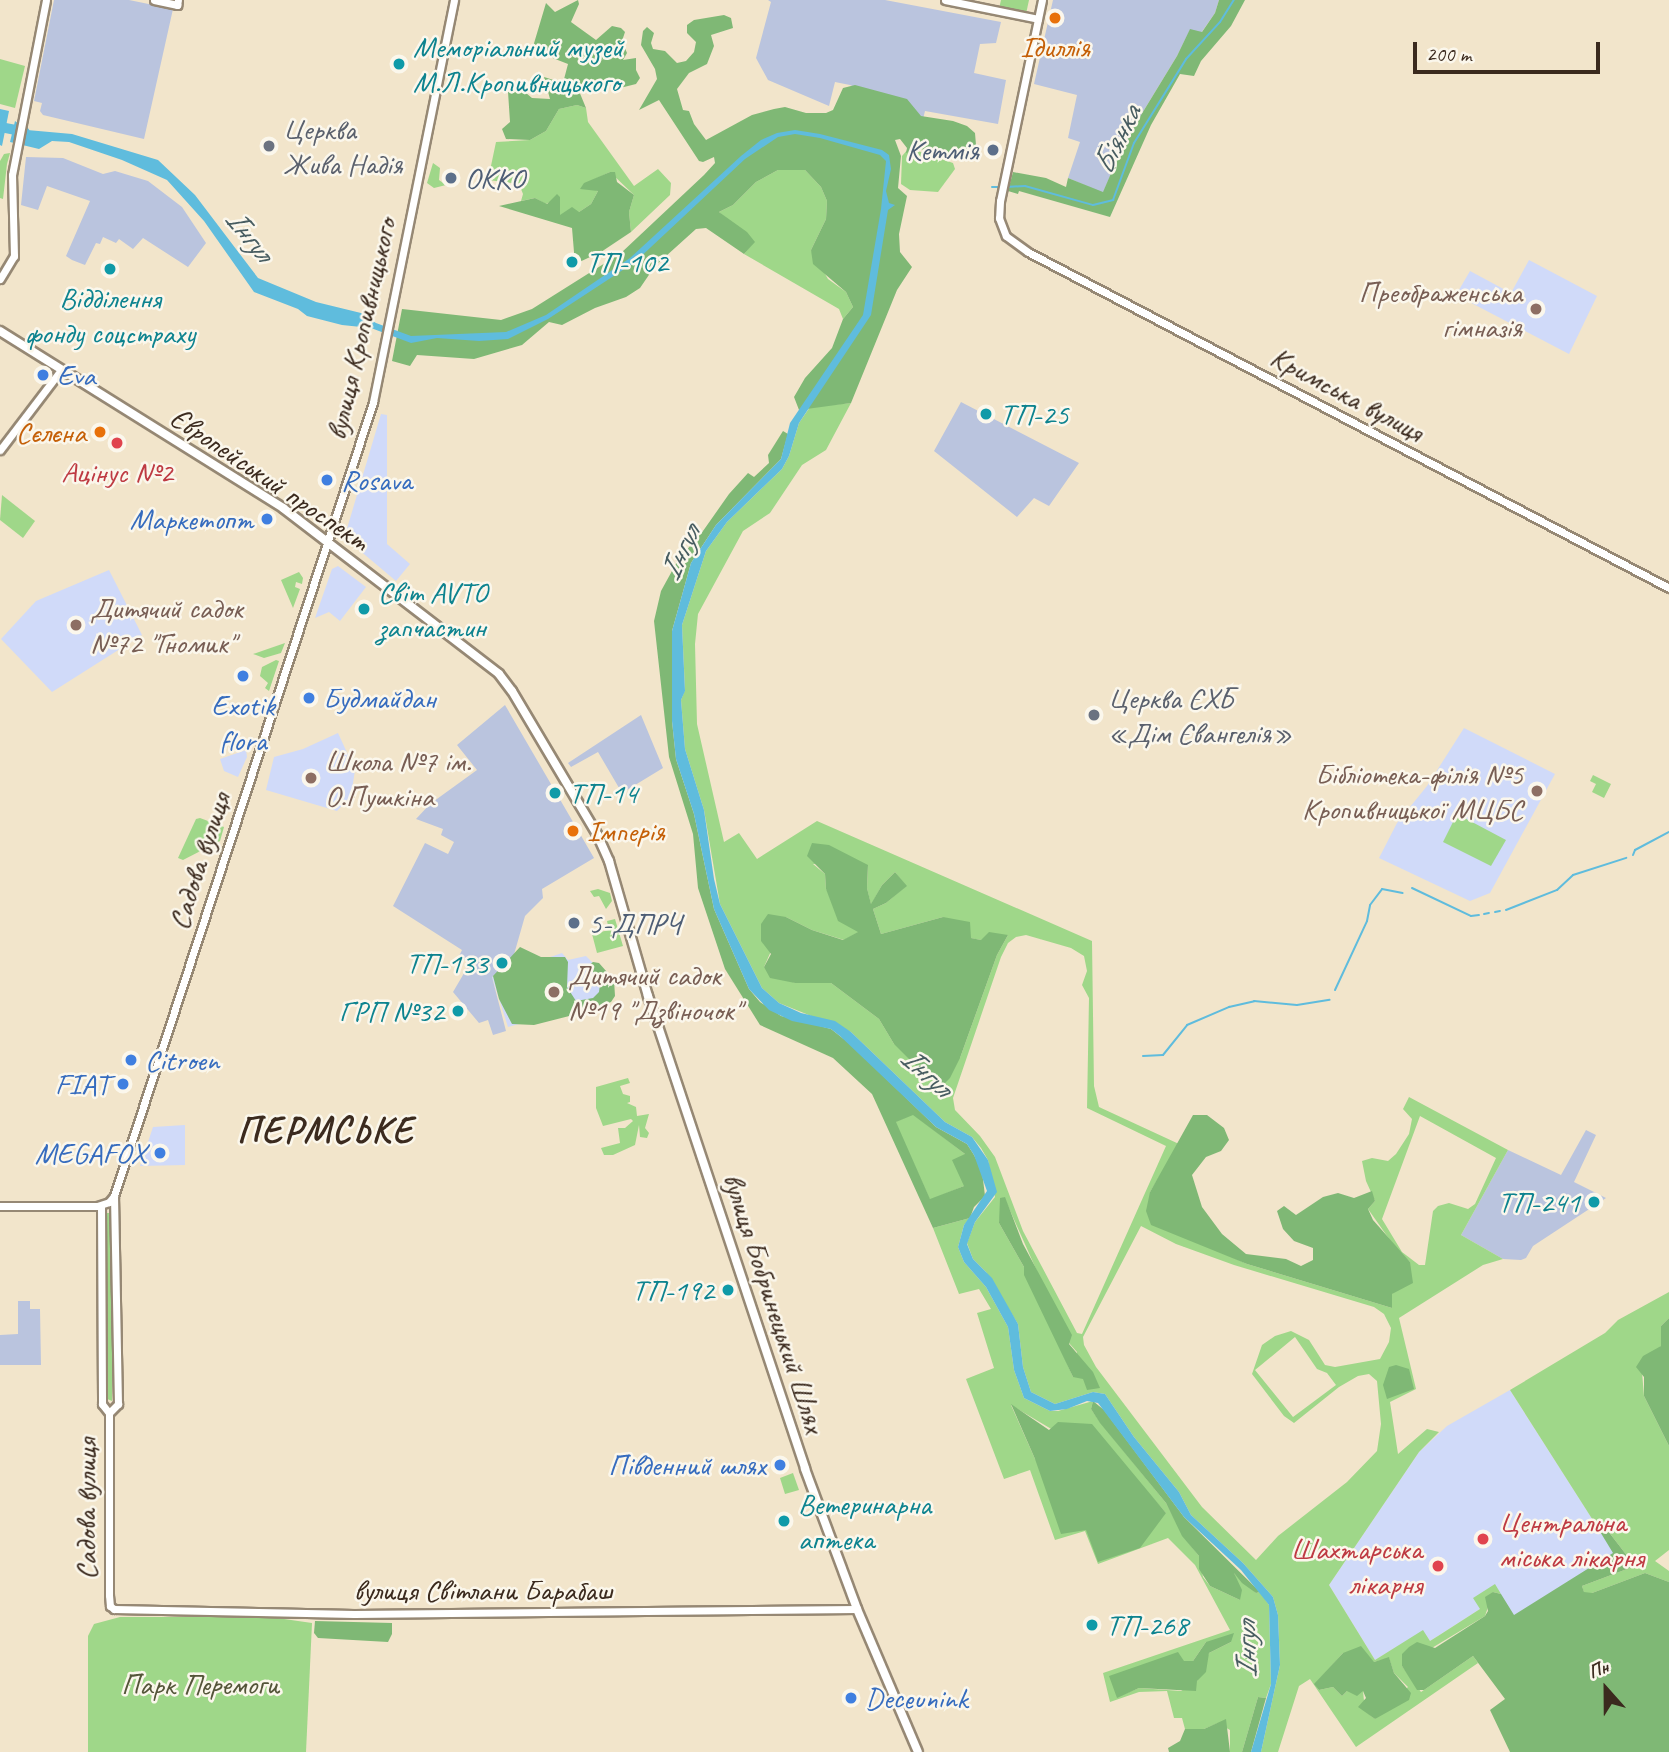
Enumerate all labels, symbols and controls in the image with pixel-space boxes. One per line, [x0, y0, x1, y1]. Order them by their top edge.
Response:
marker: Ідиллія [1047, 10, 1063, 26]
scale bar [1417, 28, 1604, 72]
place label: Меморіальний музей М.Л.Кропивницького [413, 29, 623, 100]
place label: Ідиллія [1020, 29, 1090, 65]
text: 200 m [1426, 41, 1471, 67]
marker: Меморіальний музей М.Л.Кропивницького [391, 56, 407, 72]
water label: Біянка [1084, 99, 1150, 181]
place label: Церква Жива Надія [283, 111, 404, 182]
place label: Кетмія [906, 132, 979, 168]
marker: Церква Жива Надія [261, 138, 277, 154]
marker: Кетмія [985, 142, 1001, 158]
place label: ОККО [465, 160, 525, 196]
marker: ОККО [443, 170, 459, 186]
water label: Інгул [217, 201, 281, 269]
street label: вулиця Кропивницького [318, 215, 404, 443]
place label: ТП-102 [586, 244, 668, 280]
marker: ТП-102 [564, 254, 580, 270]
marker: Відділення фонду соцстраху [102, 261, 118, 277]
place label: Преображенська гімназія [1359, 274, 1522, 344]
place label: Відділення фонду соцстраху [25, 280, 195, 350]
marker: Преображенська гімназія [1528, 301, 1544, 317]
street label: Кримська вулиця [1264, 338, 1430, 450]
place label: Eva [57, 357, 95, 393]
marker: Eva [35, 367, 51, 383]
place label: ТП-25 [1000, 396, 1069, 432]
street label: Європейський проспект [164, 399, 376, 559]
marker: ТП-25 [978, 406, 994, 422]
place label: Сєлєна [16, 414, 86, 450]
marker: Сєлєна [92, 424, 108, 440]
marker: Ацінус №2 [109, 435, 125, 451]
place label: Ацінус №2 [61, 454, 173, 490]
place label: Rosava [341, 462, 412, 498]
marker: Rosava [319, 472, 335, 488]
place label: Маркетопт [130, 501, 253, 537]
marker: Маркетопт [259, 511, 275, 527]
water label: Інгул [651, 519, 709, 587]
place label: Світ AVTO запчастин [378, 574, 487, 644]
place label: Дитячий садок №72 "Гномик" [90, 590, 243, 660]
marker: Світ AVTO запчастин [356, 601, 372, 617]
marker: Дитячий садок №72 "Гномик" [68, 617, 84, 633]
marker: Exotik flora [235, 668, 251, 684]
place label: Будмайдан [323, 680, 436, 716]
place label: Церква ЄХБ «Дім Євангелія» [1108, 680, 1292, 750]
place label: Exotik flora [211, 687, 275, 758]
marker: Будмайдан [301, 690, 317, 706]
marker: Церква ЄХБ «Дім Євангелія» [1086, 707, 1102, 723]
place label: Школа №7 ім. О.Пушкіна [325, 743, 471, 814]
place label: Бібліотека-філія №5 Кропивницької МЦБС [1302, 756, 1523, 826]
marker: Школа №7 ім. О.Пушкіна [303, 770, 319, 786]
place label: ТП-14 [569, 775, 638, 811]
marker: Бібліотека-філія №5 Кропивницької МЦБС [1529, 783, 1545, 799]
marker: ТП-14 [547, 785, 563, 801]
street label: Садова вулиця [160, 789, 238, 933]
place label: Імперія [587, 813, 665, 849]
marker: Імперія [565, 823, 581, 839]
place label: 5-ДПРЧ [588, 905, 681, 941]
marker: 5-ДПРЧ [566, 915, 582, 931]
place label: ТП-133 [406, 945, 488, 981]
marker: ТП-133 [494, 955, 510, 971]
place label: Дитячий садок №19 "Дзвіночок" [568, 957, 741, 1028]
marker: Дитячий садок №19 "Дзвіночок" [546, 984, 562, 1000]
place label: ГРП №32 [339, 993, 444, 1029]
marker: ГРП №32 [450, 1003, 466, 1019]
water label: Інгул [892, 1039, 960, 1105]
place label: Citroen [145, 1042, 219, 1078]
marker: Citroen [123, 1052, 139, 1068]
place label: FIAT [55, 1066, 109, 1102]
marker: FIAT [115, 1076, 131, 1092]
district label: ПЕРМСЬКЕ [234, 1108, 418, 1152]
place label: MEGAFOX [35, 1135, 146, 1171]
marker: MEGAFOX [152, 1145, 168, 1161]
street label: вулиця Бобринецький Шлях [715, 1168, 833, 1438]
place label: ТП-241 [1498, 1184, 1580, 1220]
marker: ТП-241 [1586, 1194, 1602, 1210]
place label: ТП-192 [632, 1272, 714, 1308]
marker: ТП-192 [720, 1282, 736, 1298]
street label: Садова вулиця [68, 1439, 104, 1579]
place label: Південний шлях [608, 1447, 766, 1483]
marker: Південний шлях [772, 1457, 788, 1473]
place label: Ветеринарна аптека [798, 1486, 931, 1556]
place label: Центральна міська лікарня [1499, 1504, 1644, 1574]
marker: Ветеринарна аптека [776, 1513, 792, 1529]
marker: Центральна міська лікарня [1473, 1529, 1493, 1549]
place label: Шахтарська лікарня [1291, 1531, 1422, 1602]
marker: Шахтарська лікарня [1428, 1556, 1448, 1576]
street label: вулиця Світлани Барабаш [354, 1572, 612, 1608]
place label: ТП-268 [1106, 1607, 1188, 1643]
marker: ТП-268 [1084, 1617, 1100, 1633]
water label: Інгул [1227, 1622, 1265, 1678]
north arrow [1571, 1654, 1641, 1724]
text: Пн [1585, 1655, 1612, 1684]
park label: Парк Перемоги [122, 1666, 278, 1702]
place label: Deceunink [865, 1680, 967, 1716]
marker: Deceunink [843, 1690, 859, 1706]

